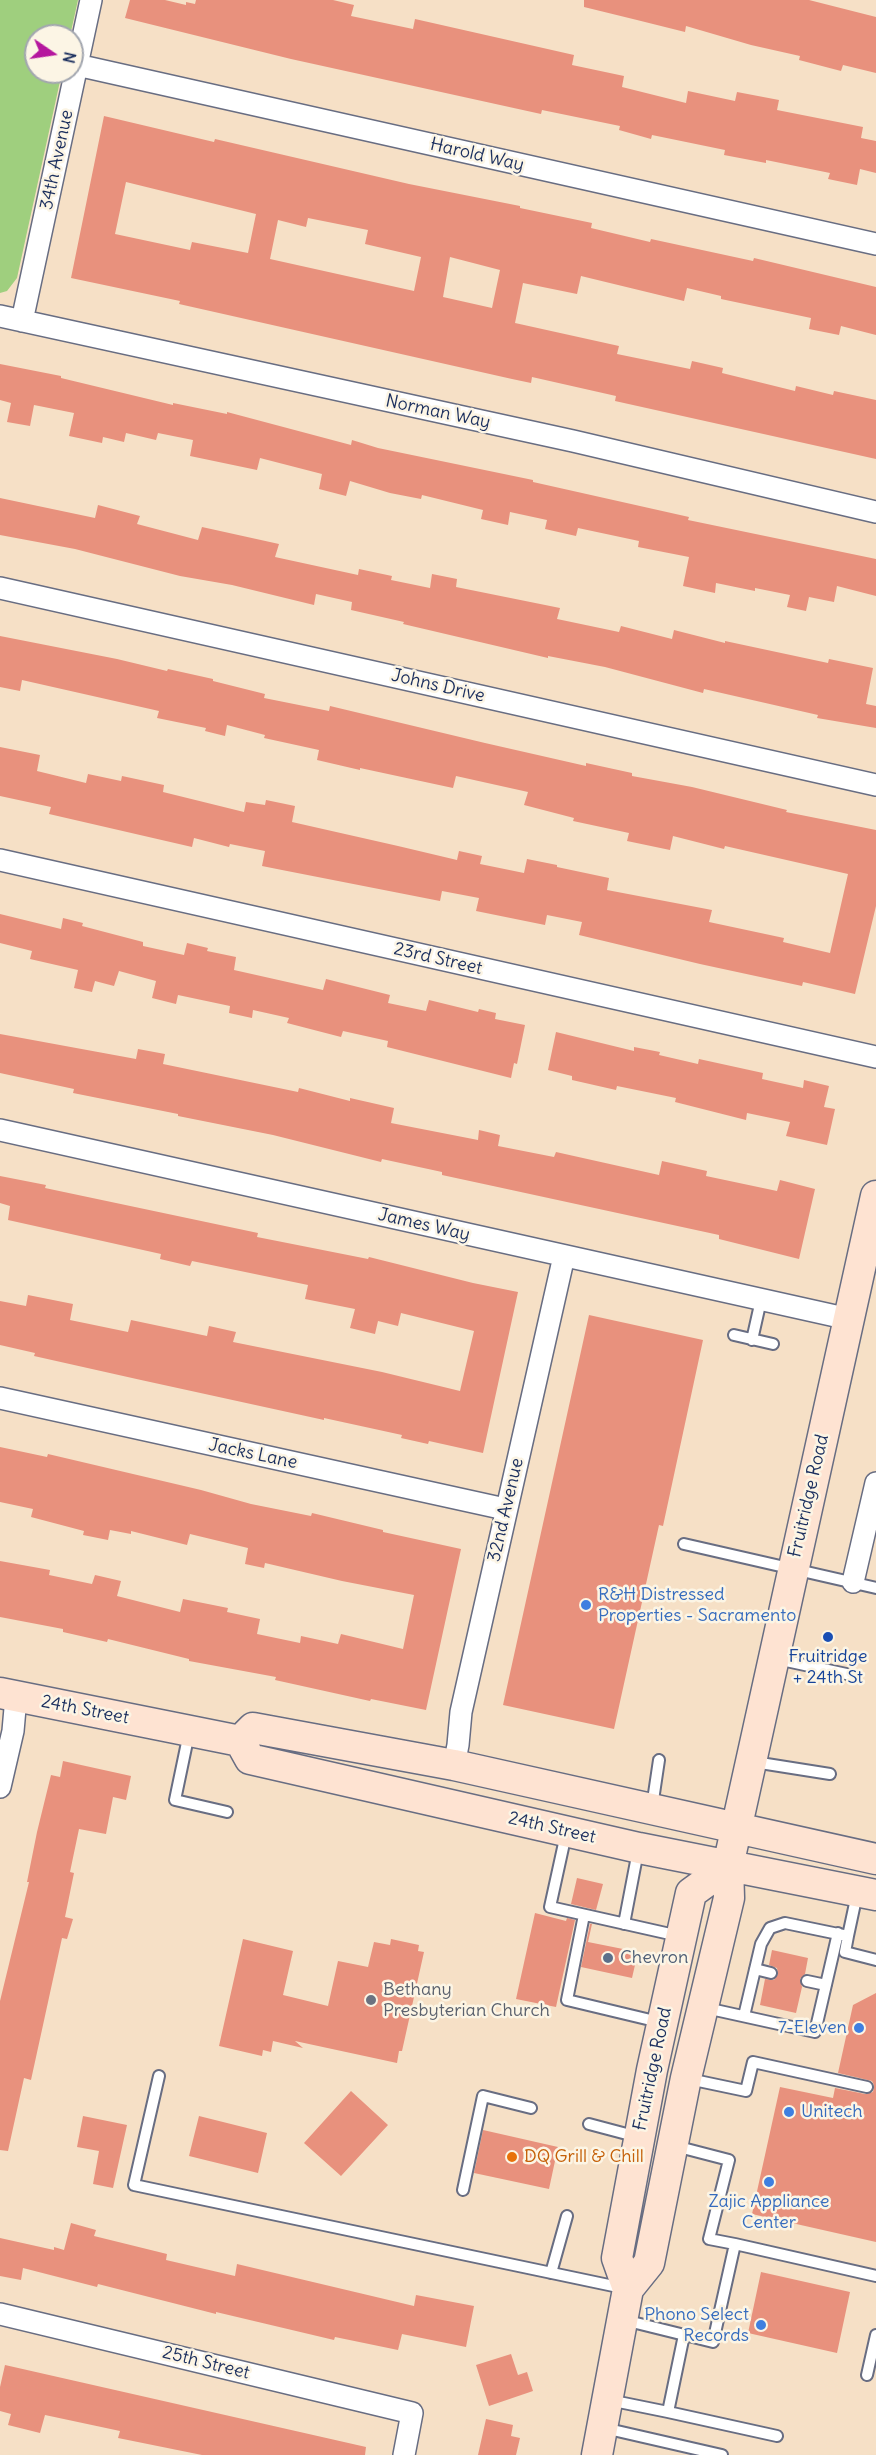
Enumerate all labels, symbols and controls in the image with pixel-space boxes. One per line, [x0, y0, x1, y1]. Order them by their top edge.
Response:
north arrow [24, 24, 84, 84]
text: N [59, 50, 81, 65]
street label: 34th Avenue [36, 108, 78, 212]
street label: Harold Way [428, 134, 526, 176]
street label: Norman Way [384, 390, 492, 434]
street label: Johns Drive [389, 665, 487, 707]
street label: 23rd Street [392, 938, 484, 980]
street label: James Way [376, 1204, 472, 1246]
street label: Fruitridge Road [784, 1432, 834, 1560]
street label: Jacks Lane [207, 1434, 299, 1474]
street label: 32nd Avenue [484, 1456, 528, 1564]
place label: R&H Distressed Properties - Sacramento [598, 1584, 796, 1626]
marker: R&H Distressed Properties - Sacramento [579, 1598, 593, 1612]
marker: Fruitridge + 24th St [821, 1630, 835, 1644]
place label: Fruitridge + 24th St [788, 1646, 868, 1688]
street label: 24th Street [39, 1691, 131, 1729]
street label: 24th Street [506, 1807, 598, 1849]
place label: Chevron [620, 1947, 688, 1969]
marker: Chevron [601, 1951, 615, 1965]
place label: Bethany Presbyterian Church [383, 1979, 550, 2022]
marker: Bethany Presbyterian Church [364, 1993, 378, 2007]
street label: Fruitridge Road [629, 2005, 677, 2133]
place label: 7-Eleven [778, 2017, 847, 2039]
marker: 7-Eleven [852, 2021, 866, 2035]
place label: Unitech [801, 2101, 863, 2123]
marker: Unitech [782, 2105, 796, 2119]
place label: DQ Grill & Chill [524, 2146, 644, 2168]
marker: DQ Grill & Chill [505, 2150, 519, 2164]
marker: Zajic Appliance Center [762, 2175, 776, 2189]
place label: Zajic Appliance Center [708, 2191, 830, 2234]
place label: Phono Select Records [644, 2304, 749, 2346]
marker: Phono Select Records [754, 2318, 768, 2332]
street label: 25th Street [160, 2342, 252, 2384]

